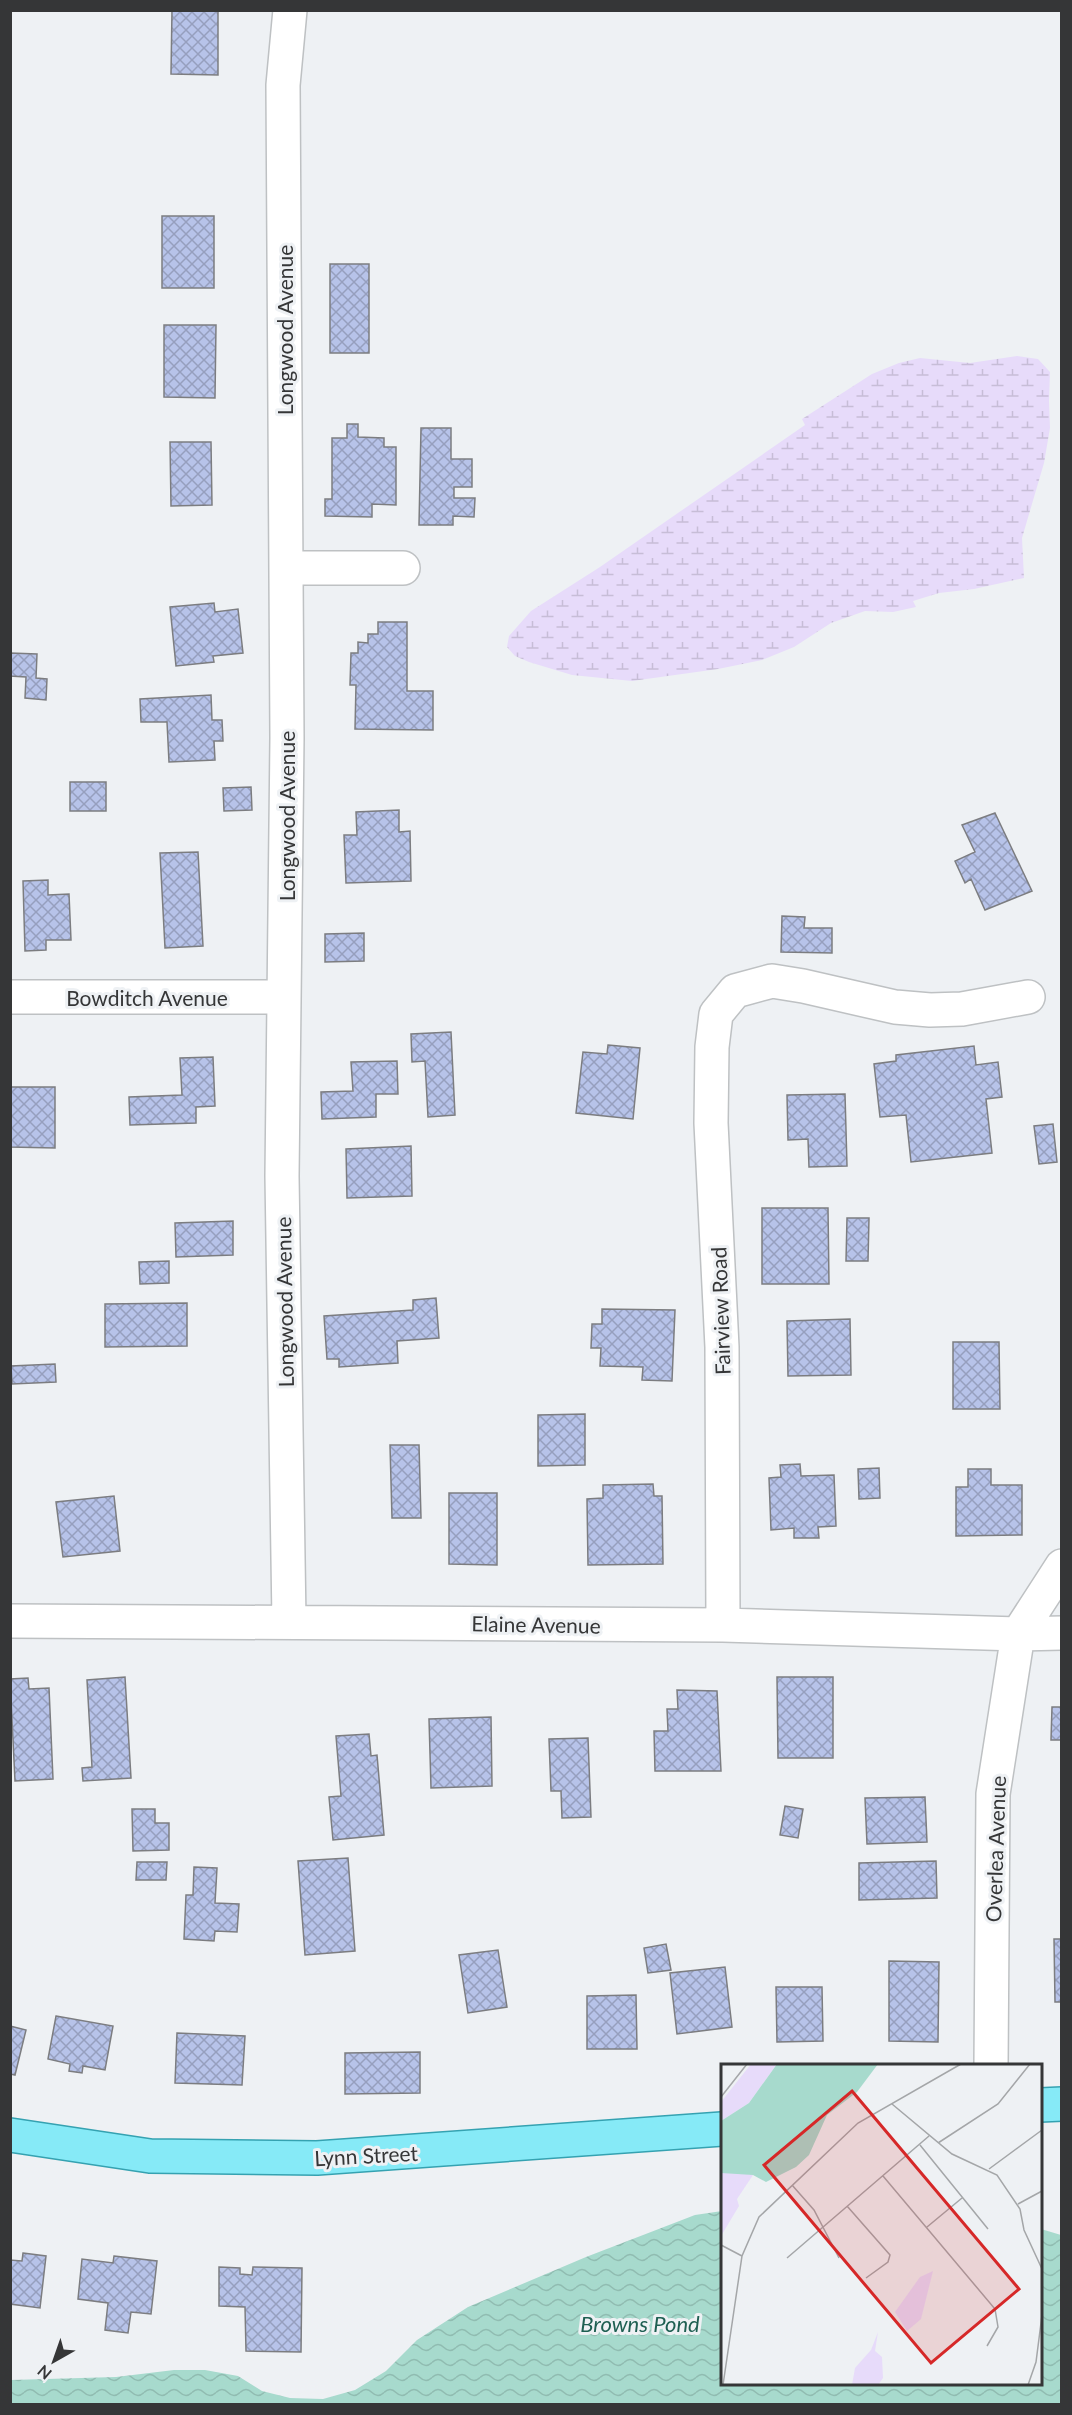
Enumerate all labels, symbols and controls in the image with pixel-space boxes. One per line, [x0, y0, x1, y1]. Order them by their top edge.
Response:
street label: Longwood Avenue [272, 245, 297, 415]
street label: Longwood Avenue [274, 731, 299, 901]
street label: Bowditch Avenue [66, 985, 228, 1010]
street label: Longwood Avenue [270, 1216, 298, 1388]
street label: Fairview Road [705, 1246, 735, 1376]
street label: Elaine Avenue [471, 1610, 601, 1638]
street label: Overlea Avenue [980, 1775, 1010, 1923]
inset map [721, 2064, 1042, 2385]
street label: Lynn Street [314, 2140, 419, 2170]
water label: Browns Pond [580, 2310, 700, 2337]
north arrow [24, 2331, 84, 2391]
text: N [33, 2362, 55, 2384]

